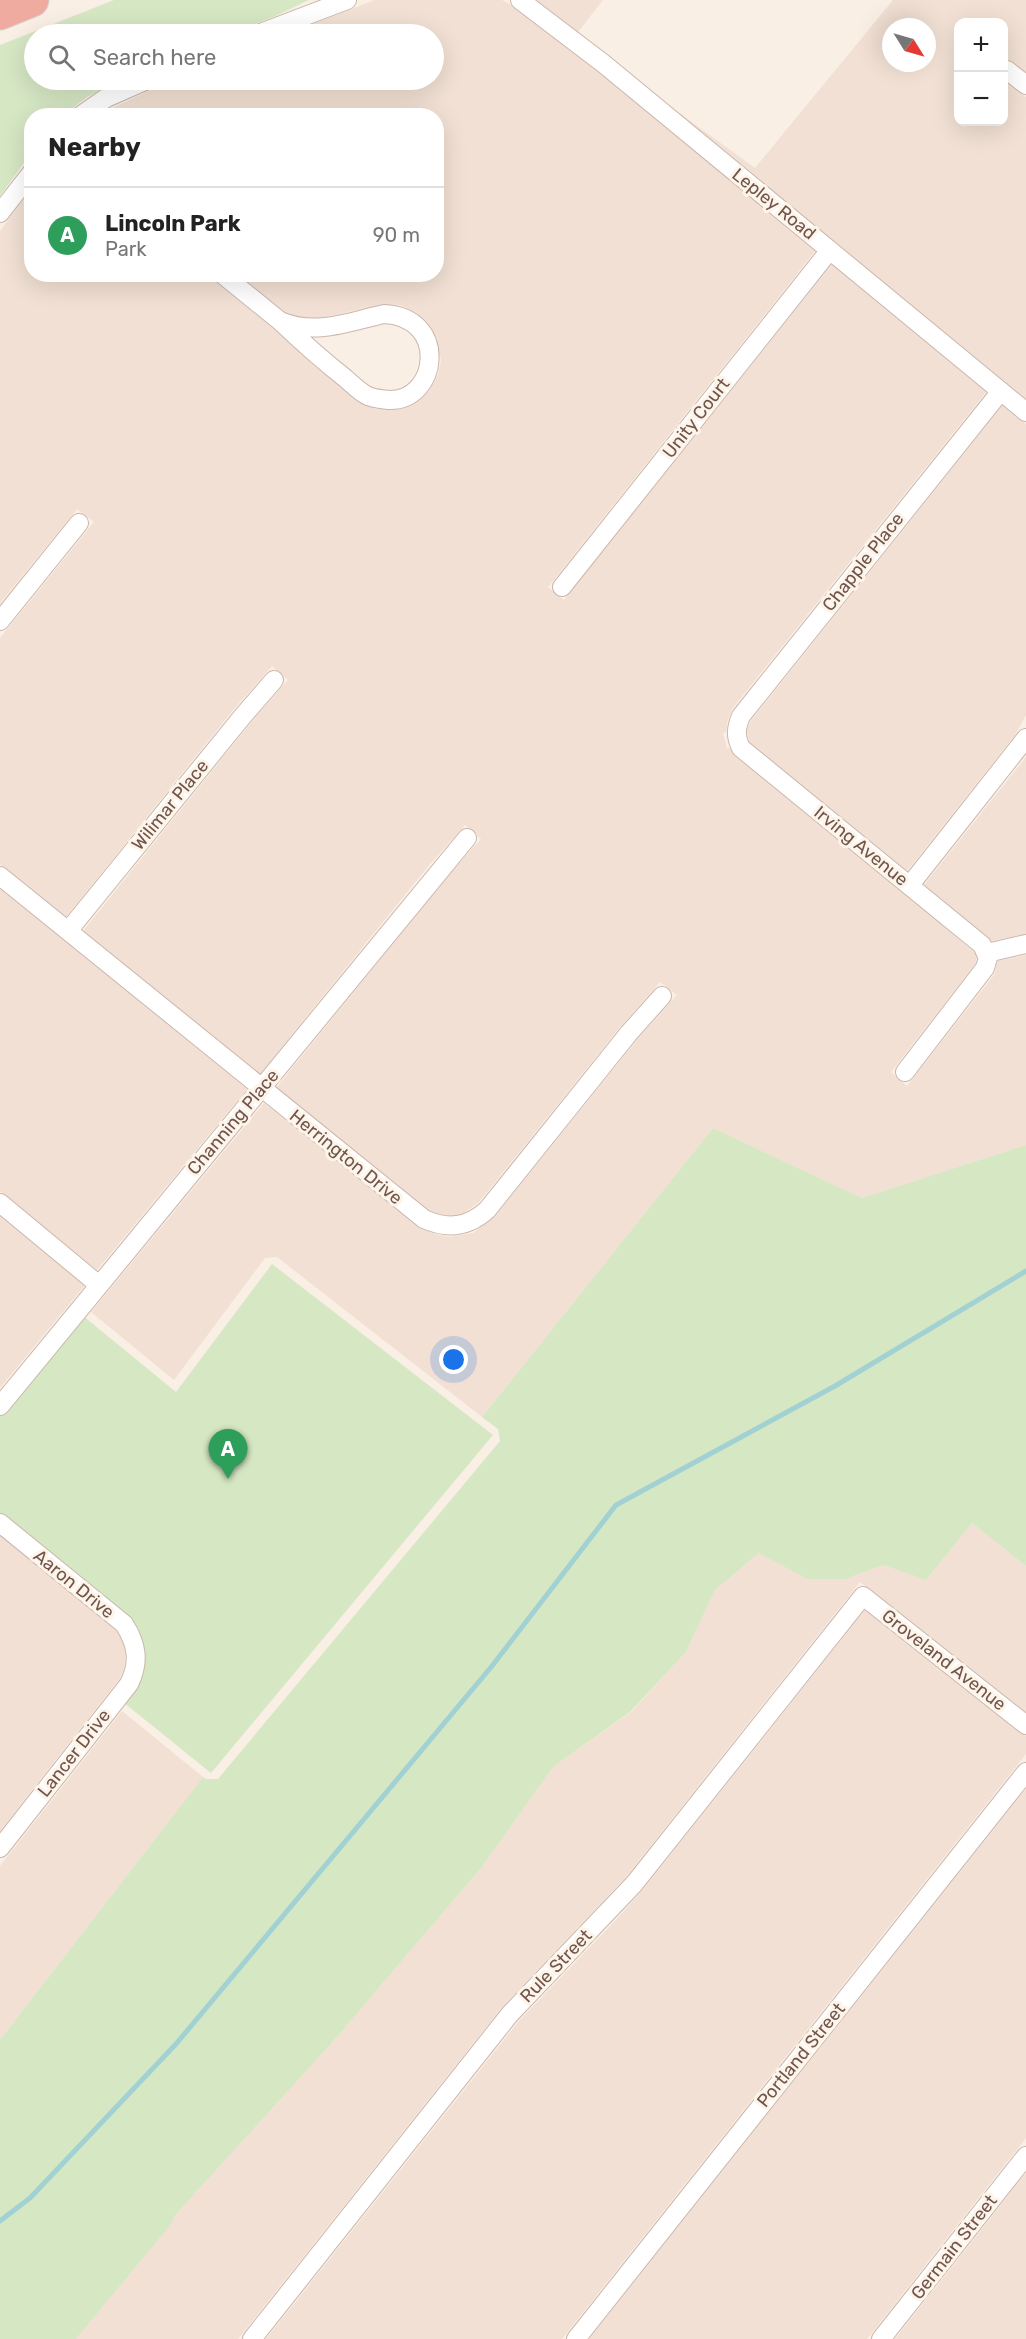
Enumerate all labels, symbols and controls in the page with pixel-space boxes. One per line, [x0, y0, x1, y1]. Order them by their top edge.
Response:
north arrow [882, 18, 936, 72]
map controls [954, 18, 1008, 126]
button: + [954, 18, 1008, 72]
search box [24, 24, 444, 90]
icon: search [45, 41, 78, 74]
text: Search here [93, 44, 216, 71]
button: − [954, 72, 1008, 126]
text: Nearby [48, 132, 141, 163]
street label: Lepley Road [728, 164, 820, 244]
text: Lincoln Park [105, 210, 241, 237]
text: A [60, 223, 75, 247]
text: 90 m [373, 223, 420, 247]
text: Park [105, 237, 147, 261]
street label: Unity Court [658, 373, 734, 463]
street label: Chapple Place [818, 508, 908, 616]
street label: Wilimar Place [127, 755, 213, 855]
street label: Irving Avenue [810, 801, 912, 891]
street label: Channing Place [182, 1065, 284, 1179]
street label: Herrington Drive [285, 1105, 407, 1209]
your location [439, 1345, 468, 1374]
pin: A [208, 1430, 248, 1479]
street label: Aaron Drive [29, 1545, 119, 1623]
street label: Groveland Avenue [878, 1605, 1010, 1715]
street label: Lancer Drive [33, 1705, 115, 1801]
street label: Rule Street [516, 1925, 596, 2007]
street label: Portland Street [752, 1998, 850, 2112]
street label: Germain Street [906, 2190, 1002, 2304]

